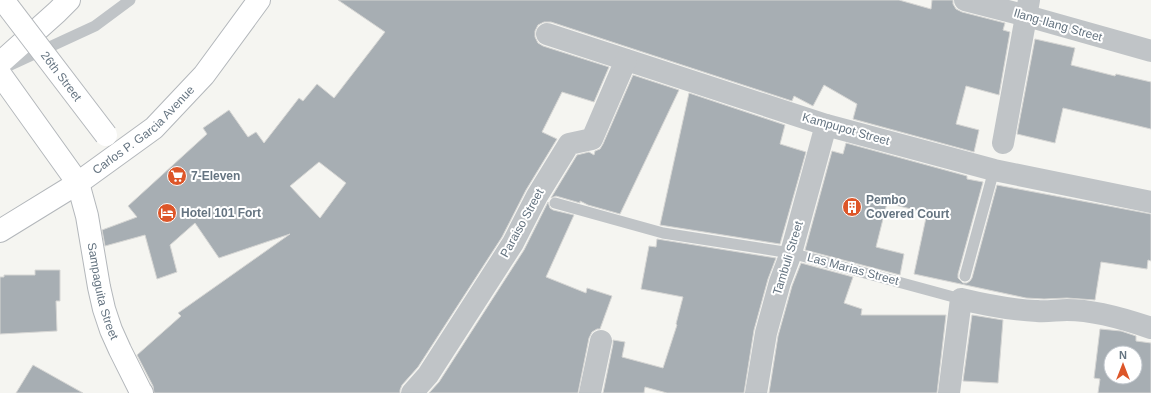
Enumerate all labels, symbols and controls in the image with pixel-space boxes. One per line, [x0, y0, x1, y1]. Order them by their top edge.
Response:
street label: Ilang-Ilang Street [1012, 6, 1104, 45]
street label: 26th Street [38, 49, 85, 104]
street label: Carlos P. Garcia Avenue [90, 83, 197, 177]
street label: Kampupot Street [801, 110, 892, 148]
supermarket icon: 7-Eleven [166, 165, 188, 187]
place label: 7-Eleven [191, 169, 240, 183]
street label: Paraiso Street [497, 186, 547, 260]
place label: Pembo Covered Court [866, 193, 949, 221]
building icon: Pembo Covered Court [841, 196, 863, 218]
hotel icon: Hotel 101 Fort [156, 202, 178, 224]
place label: Hotel 101 Fort [181, 206, 261, 220]
street label: Tambuli Street [770, 219, 806, 297]
street label: Sampaguita Street [85, 241, 122, 342]
street label: Las Marias Street [806, 250, 901, 288]
north arrow [1103, 345, 1143, 385]
text: N [1119, 349, 1127, 361]

